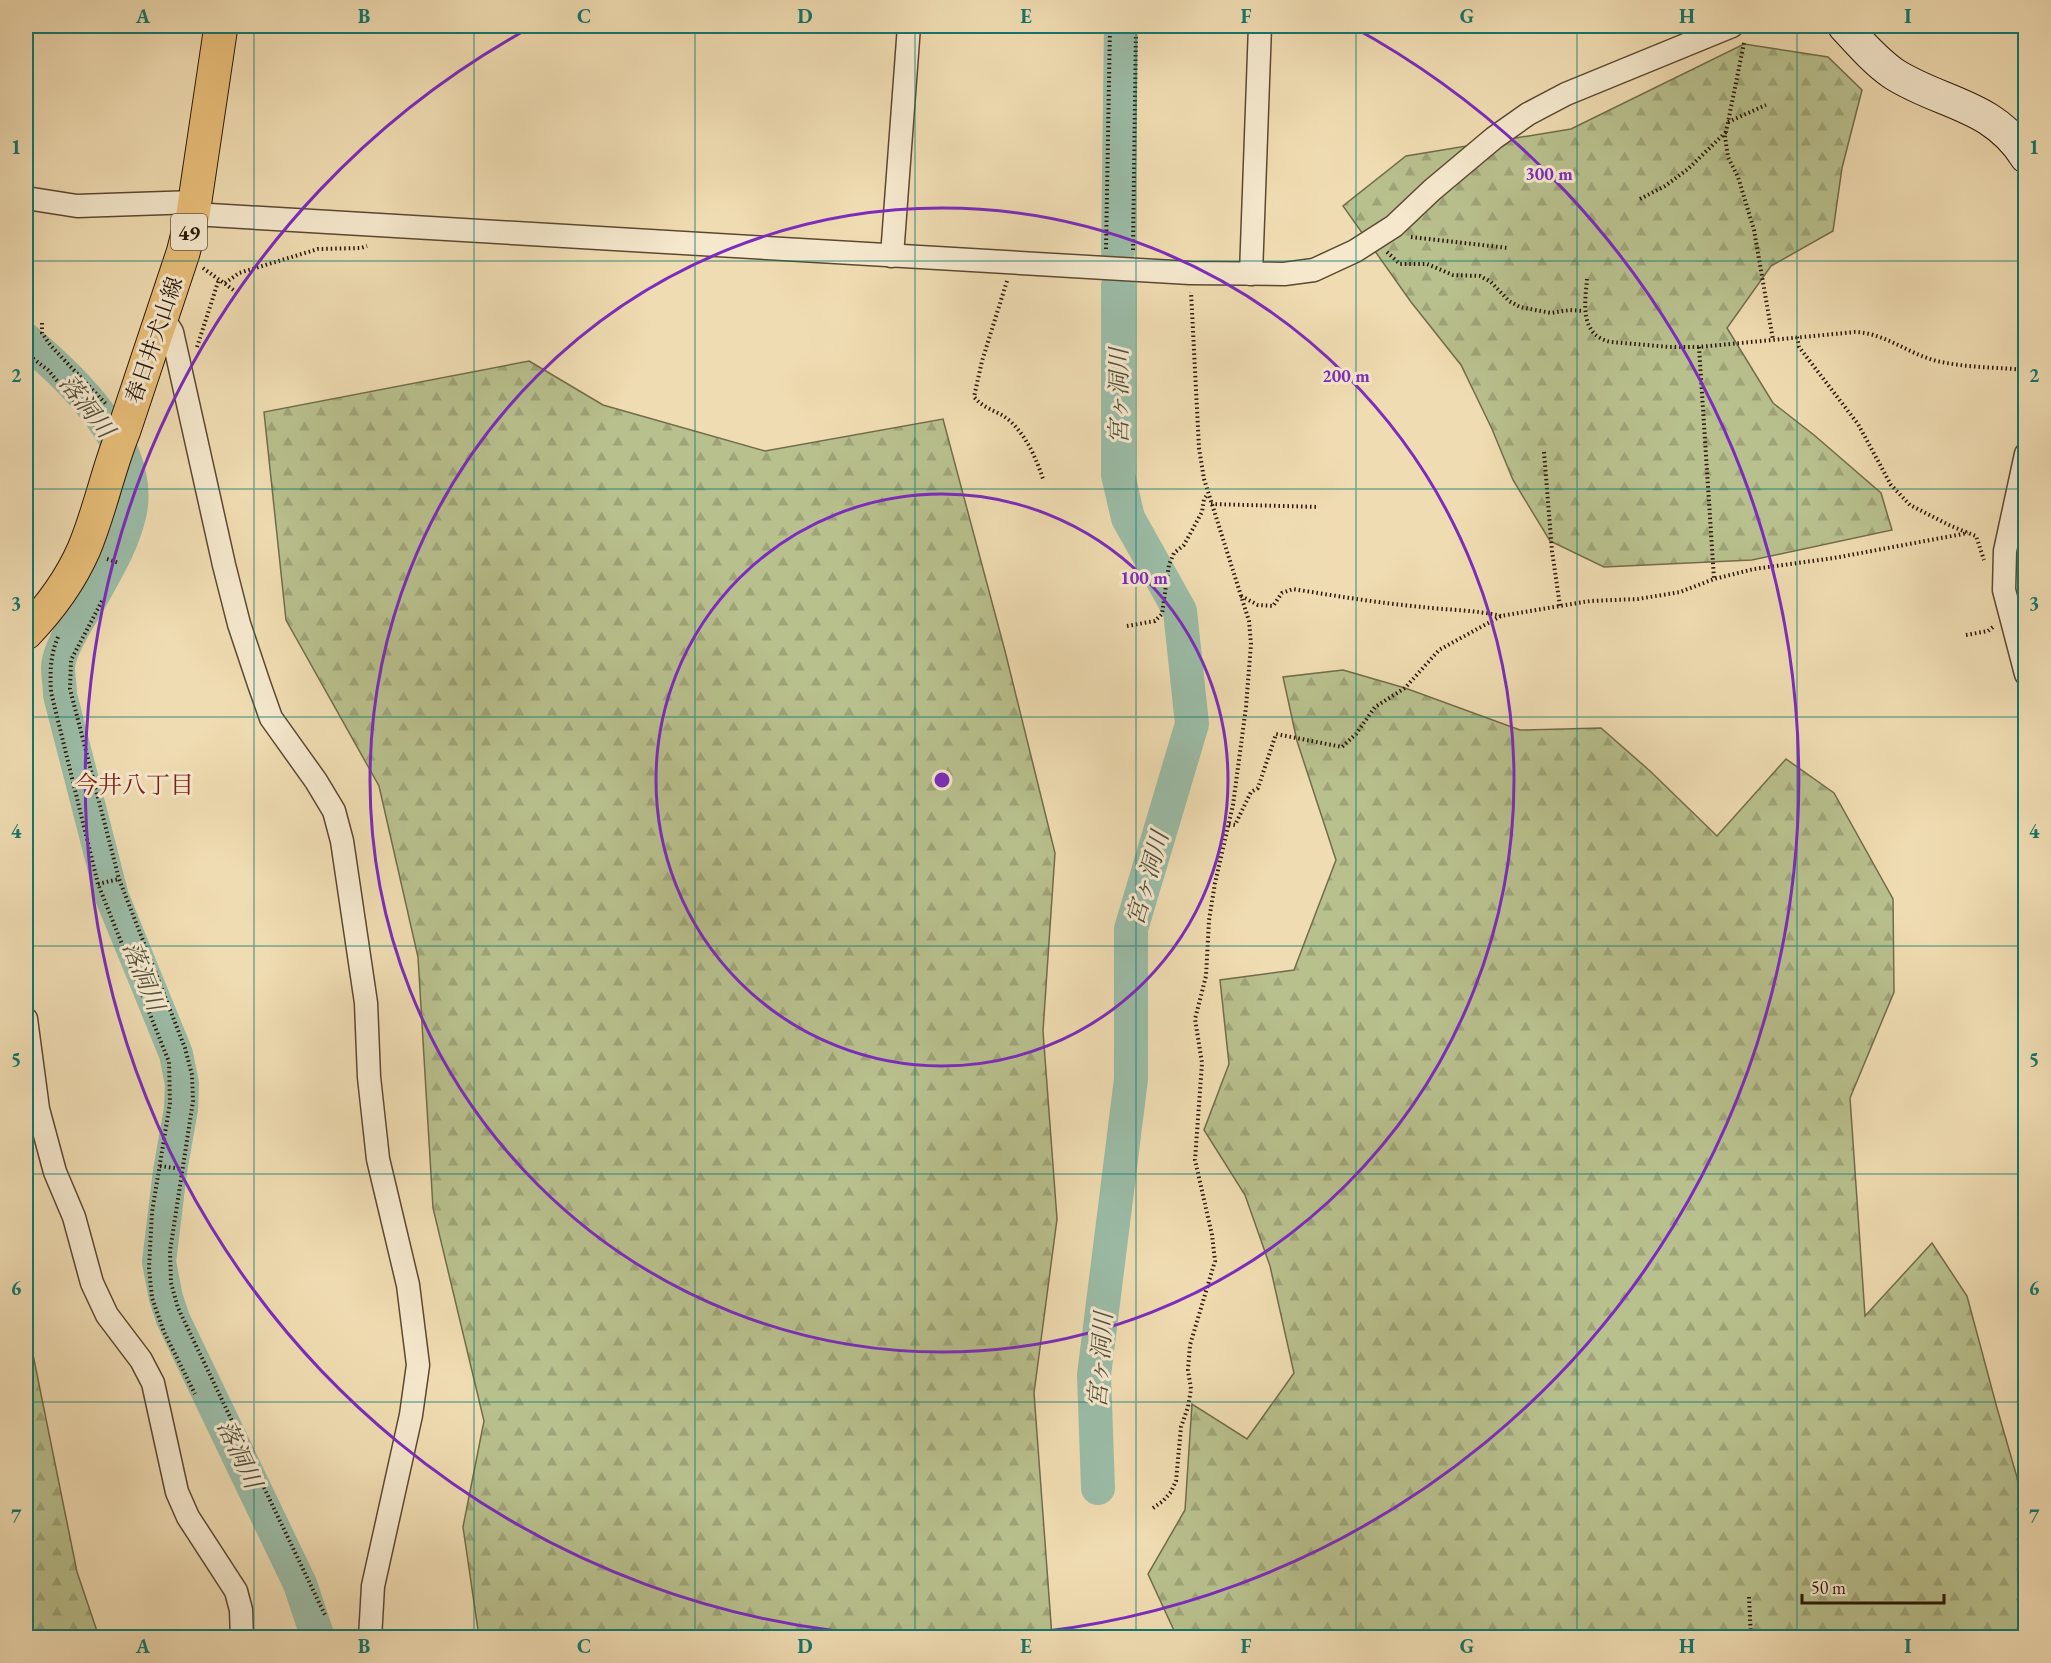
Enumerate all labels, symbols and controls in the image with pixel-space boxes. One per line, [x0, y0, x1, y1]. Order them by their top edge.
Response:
text: A [135, 3, 151, 29]
text: B [358, 3, 370, 29]
text: C [577, 3, 591, 29]
text: D [797, 3, 813, 29]
text: E [1020, 3, 1032, 29]
text: F [1241, 3, 1252, 29]
text: G [1460, 3, 1474, 29]
text: H [1679, 3, 1695, 29]
text: I [1904, 3, 1912, 29]
text: 1 [11, 134, 21, 160]
text: 1 [2029, 134, 2039, 160]
text: 300 m [1525, 162, 1573, 185]
road number: 49 [171, 214, 207, 250]
street label: 春日井犬山線 [119, 273, 189, 407]
water label: 宮ヶ洞川 [1103, 345, 1134, 444]
text: 2 [11, 362, 22, 388]
text: 2 [2029, 362, 2040, 388]
text: 200 m [1322, 364, 1370, 387]
water label: 落洞川 [53, 368, 123, 446]
text: 100 m [1120, 566, 1168, 589]
text: 3 [11, 590, 21, 616]
text: 3 [2029, 590, 2039, 616]
district label: 今井八丁目 [74, 769, 194, 800]
centre of rings [932, 770, 952, 790]
text: 4 [11, 818, 22, 844]
text: 4 [2029, 818, 2040, 844]
water label: 宮ヶ洞川 [1119, 825, 1176, 928]
water label: 落洞川 [116, 937, 173, 1018]
text: 5 [11, 1046, 21, 1072]
text: 5 [2029, 1046, 2039, 1072]
text: 6 [11, 1275, 22, 1301]
text: 6 [2029, 1275, 2040, 1301]
water label: 宮ヶ洞川 [1081, 1308, 1119, 1409]
water label: 落洞川 [211, 1415, 271, 1496]
text: 7 [11, 1503, 22, 1529]
text: 7 [2029, 1503, 2040, 1529]
scale bar [1802, 1567, 1944, 1605]
text: 50 m [1811, 1576, 1846, 1599]
text: A [135, 1633, 151, 1659]
text: B [358, 1633, 370, 1659]
text: C [577, 1633, 591, 1659]
text: D [797, 1633, 813, 1659]
text: E [1020, 1633, 1032, 1659]
text: F [1241, 1633, 1252, 1659]
text: G [1460, 1633, 1474, 1659]
text: H [1679, 1633, 1695, 1659]
text: I [1904, 1633, 1912, 1659]

